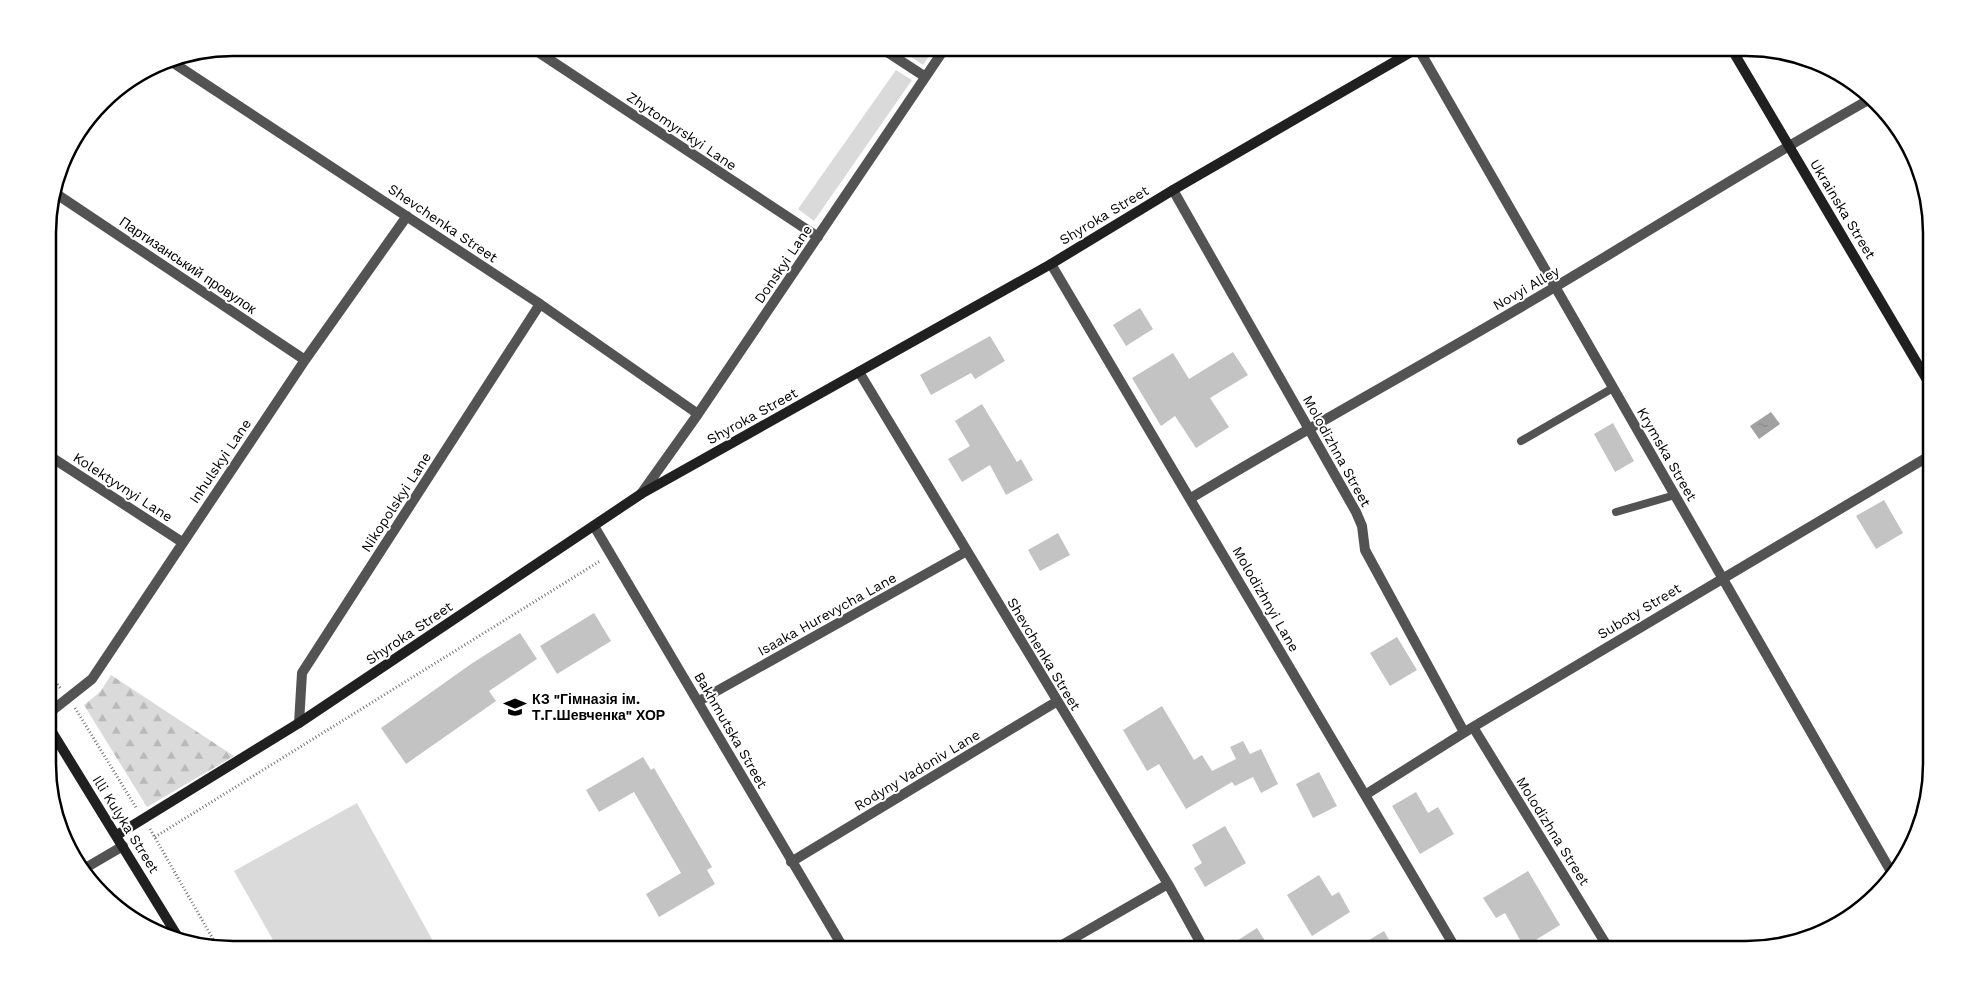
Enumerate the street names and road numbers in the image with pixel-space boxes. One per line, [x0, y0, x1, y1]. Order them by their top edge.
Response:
street label: Zhytomyrskyi Lane [624, 88, 740, 174]
street label: Ukrainska Street [1807, 156, 1879, 262]
street label: Shevchenka Street [385, 180, 501, 266]
street label: Shyroka Street [1057, 182, 1151, 248]
street label: Партизанський провулок [117, 213, 260, 317]
street label: Donskyi Lane [751, 222, 815, 306]
street label: Novyi Alley [1490, 262, 1563, 313]
street label: Shyroka Street [704, 384, 800, 447]
street label: Molodizhna Street [1300, 393, 1374, 510]
street label: Krymska Street [1634, 404, 1700, 504]
street label: Inhulskyi Lane [186, 416, 254, 506]
street label: Kolektyvnyi Lane [70, 449, 176, 525]
street label: Nikopolskyi Lane [358, 449, 434, 555]
street label: Molodizhnyi Lane [1229, 544, 1303, 654]
street label: Isaaka Hurevycha Lane [755, 569, 899, 659]
street label: Suboty Street [1594, 580, 1684, 642]
street label: Shevchenka Street [1004, 595, 1084, 713]
street label: Shyroka Street [363, 598, 455, 668]
street label: Bakhmutska Street [691, 669, 771, 791]
street label: Rodyny Vadoniv Lane [851, 726, 983, 814]
street label: Illi Kulyka Street [90, 772, 163, 876]
street label: Molodizhna Street [1513, 774, 1593, 888]

